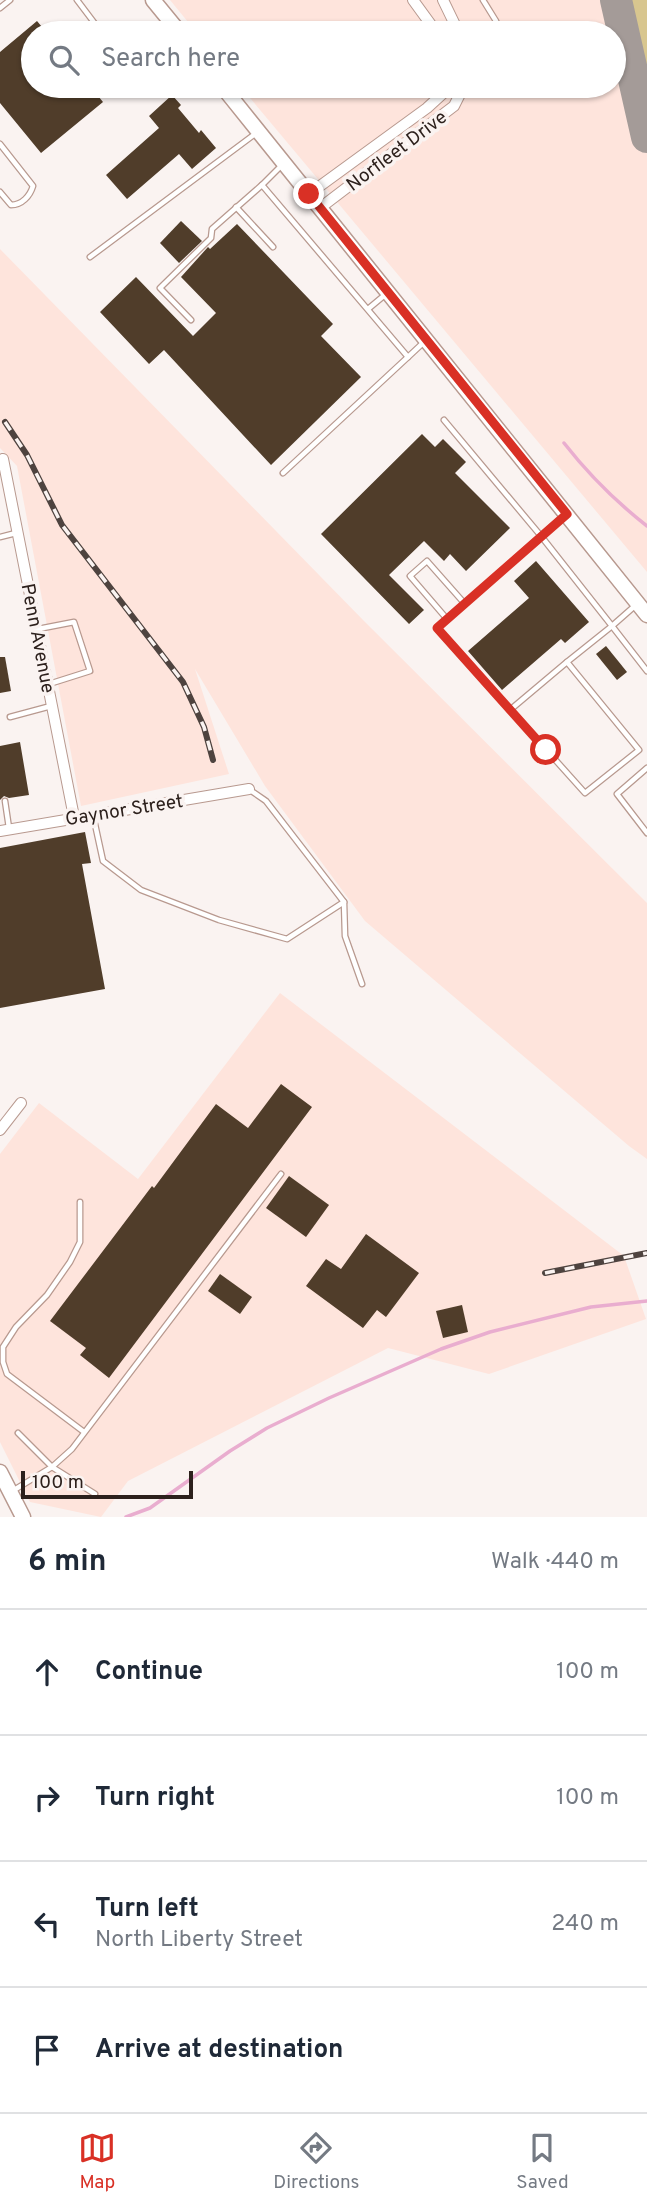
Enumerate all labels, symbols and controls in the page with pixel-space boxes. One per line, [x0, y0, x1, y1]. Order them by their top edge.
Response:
search box [21, 21, 626, 98]
icon: search [45, 41, 83, 79]
text: Search here [101, 43, 240, 76]
street label: Norfleet Drive [342, 106, 452, 197]
route end [293, 178, 324, 209]
street label: Penn Avenue [15, 581, 59, 695]
route start [530, 734, 561, 765]
street label: Gaynor Street [64, 790, 185, 832]
scale bar [21, 1468, 192, 1500]
text: 100 m [32, 1471, 84, 1495]
text: 6 min [28, 1544, 106, 1581]
text: Walk · 440 m [491, 1548, 619, 1577]
icon: ahead [28, 1653, 66, 1691]
text: Continue [95, 1656, 203, 1689]
text: 100 m [556, 1658, 619, 1687]
icon: right [28, 1779, 66, 1817]
text: Turn right [95, 1782, 215, 1815]
text: 100 m [556, 1784, 619, 1813]
text: Turn left [95, 1893, 199, 1926]
icon: left [28, 1905, 66, 1943]
text: 240 m [551, 1910, 619, 1939]
text: North Liberty Street [95, 1926, 303, 1955]
icon: arrive [28, 2031, 66, 2069]
text: Arrive at destination [95, 2034, 343, 2067]
tab: Map [78, 2129, 116, 2195]
tab: Directions [273, 2129, 360, 2195]
tab: Saved [516, 2129, 569, 2195]

